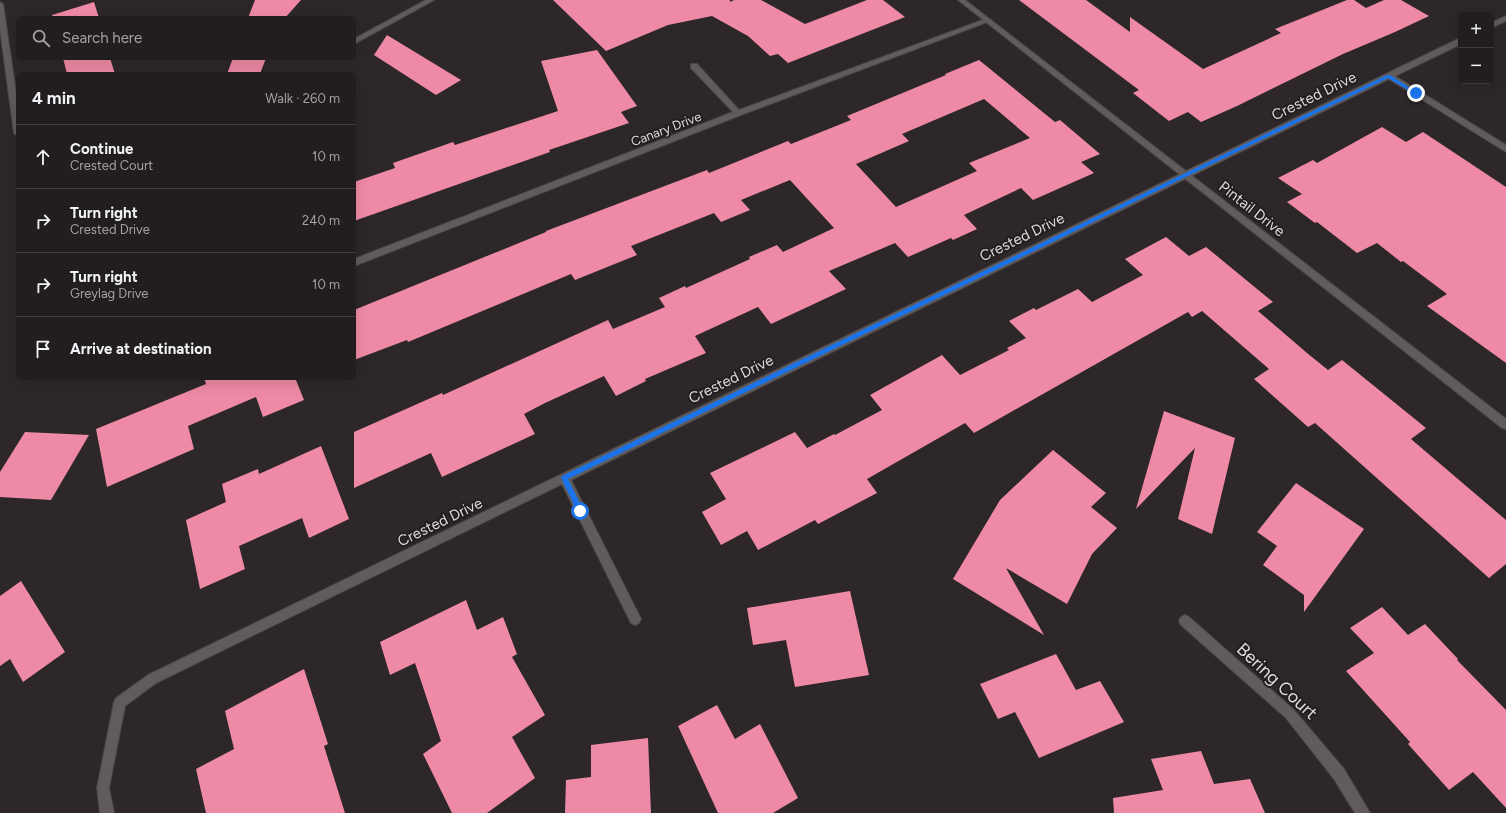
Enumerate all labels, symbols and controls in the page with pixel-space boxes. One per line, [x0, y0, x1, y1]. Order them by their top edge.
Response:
map controls [1458, 12, 1494, 84]
button: + [1458, 12, 1494, 48]
search box [16, 16, 356, 60]
icon: search [30, 27, 52, 49]
text: Search here [62, 29, 142, 47]
button: − [1458, 48, 1494, 84]
street label: Crested Drive [1269, 68, 1359, 124]
route end [1407, 84, 1425, 102]
text: 4 min [32, 88, 76, 108]
text: Walk · 260 m [265, 91, 340, 106]
street label: Canary Drive [629, 109, 703, 149]
text: Continue [70, 140, 133, 158]
icon: ahead [32, 146, 54, 168]
text: 10 m [312, 149, 340, 164]
text: Crested Court [70, 158, 153, 173]
street label: Pintail Drive [1215, 178, 1289, 240]
text: Turn right [70, 204, 138, 222]
street label: Crested Drive [977, 209, 1067, 265]
icon: right [32, 210, 54, 232]
text: 240 m [302, 213, 340, 228]
text: Crested Drive [70, 222, 150, 237]
text: Turn right [70, 268, 138, 286]
icon: right [32, 274, 54, 296]
text: 10 m [312, 277, 340, 292]
text: Greylag Drive [70, 286, 148, 301]
icon: arrive [32, 338, 54, 360]
text: Arrive at destination [70, 340, 211, 358]
street label: Crested Drive [686, 351, 776, 407]
street label: Crested Drive [395, 494, 485, 550]
route start [571, 502, 589, 520]
street label: Bering Court [1232, 638, 1322, 724]

